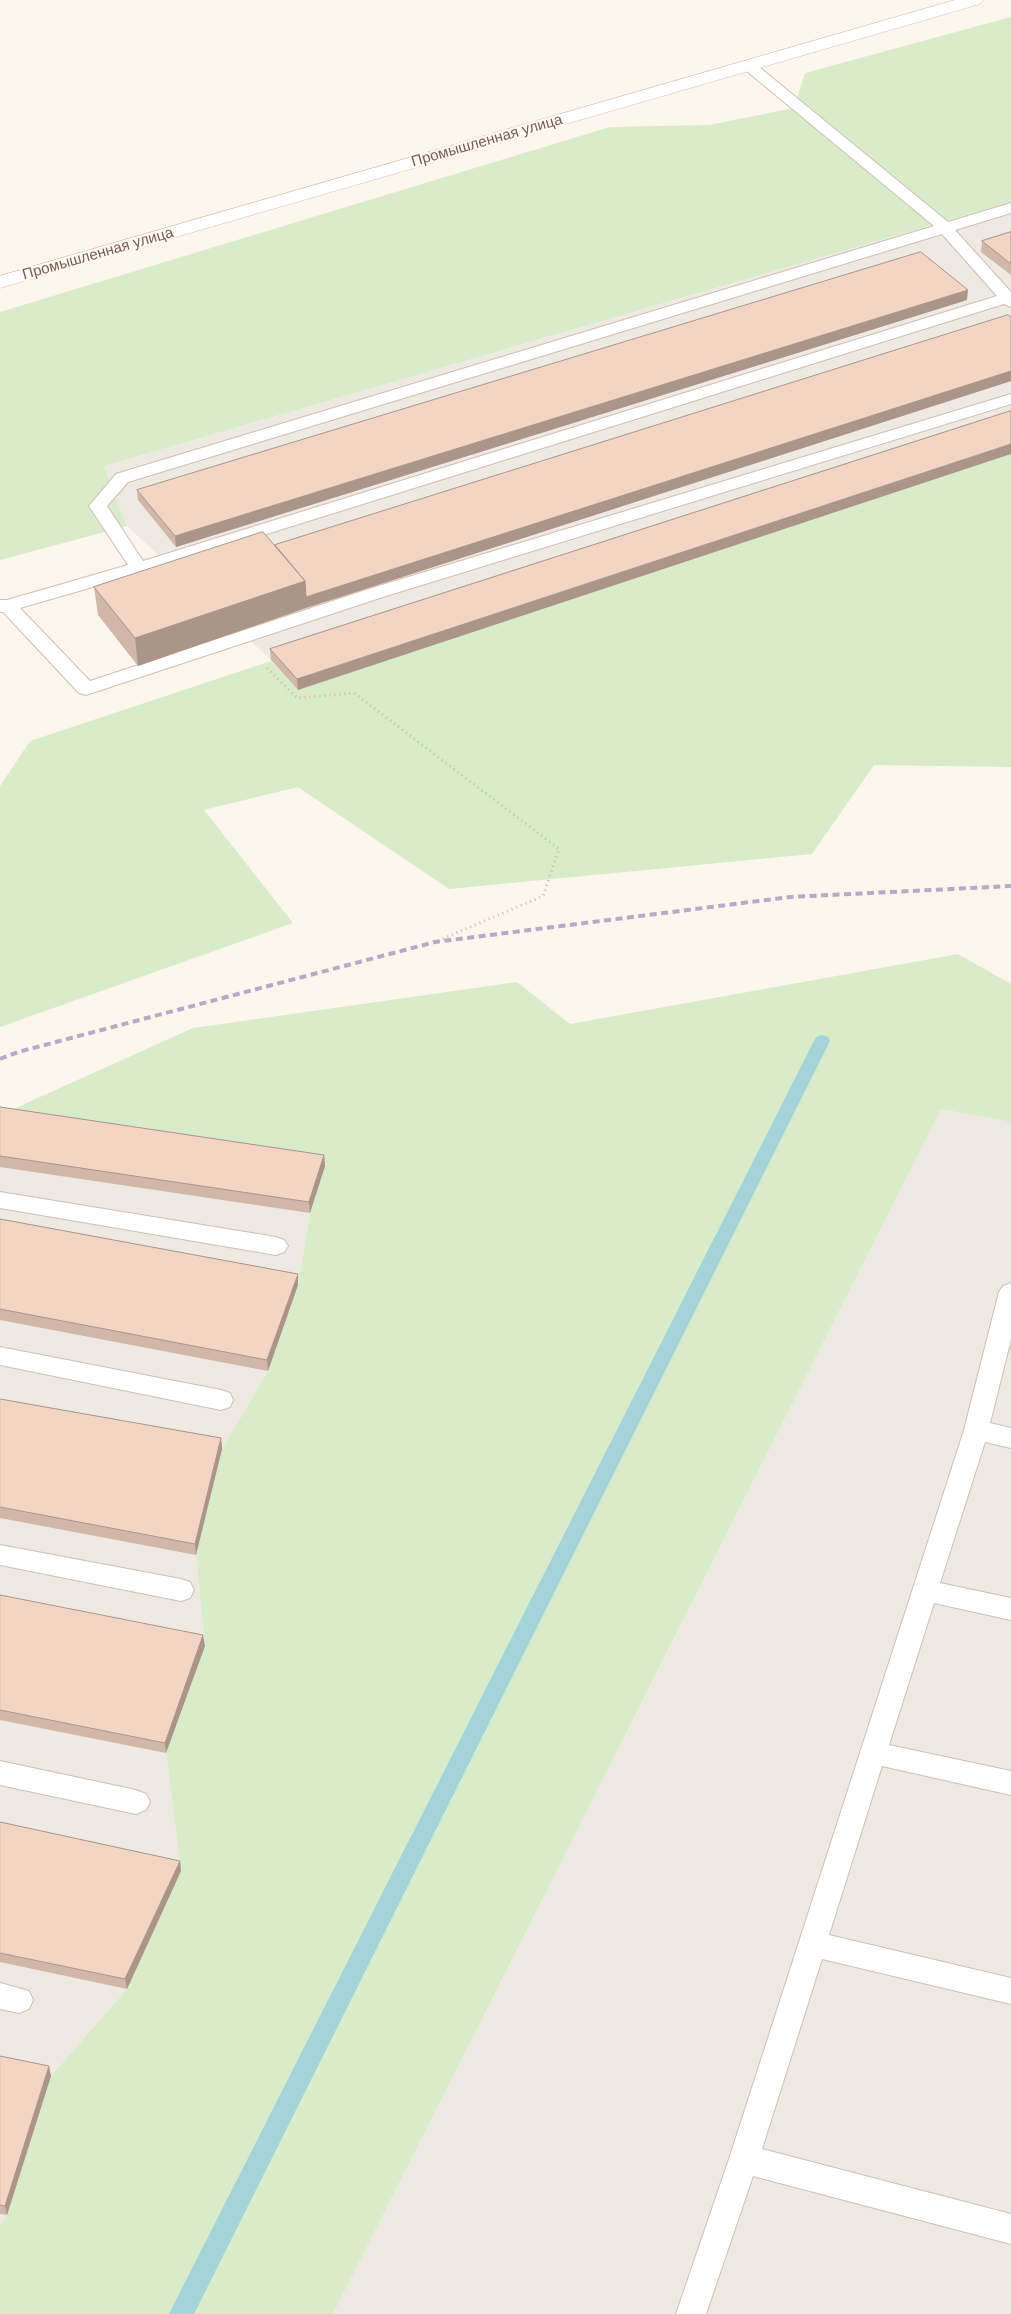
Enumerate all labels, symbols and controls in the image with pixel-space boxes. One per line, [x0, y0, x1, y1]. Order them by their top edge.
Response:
street label: Промышленная улица [409, 111, 565, 171]
street label: Промышленная улица [20, 224, 176, 284]

